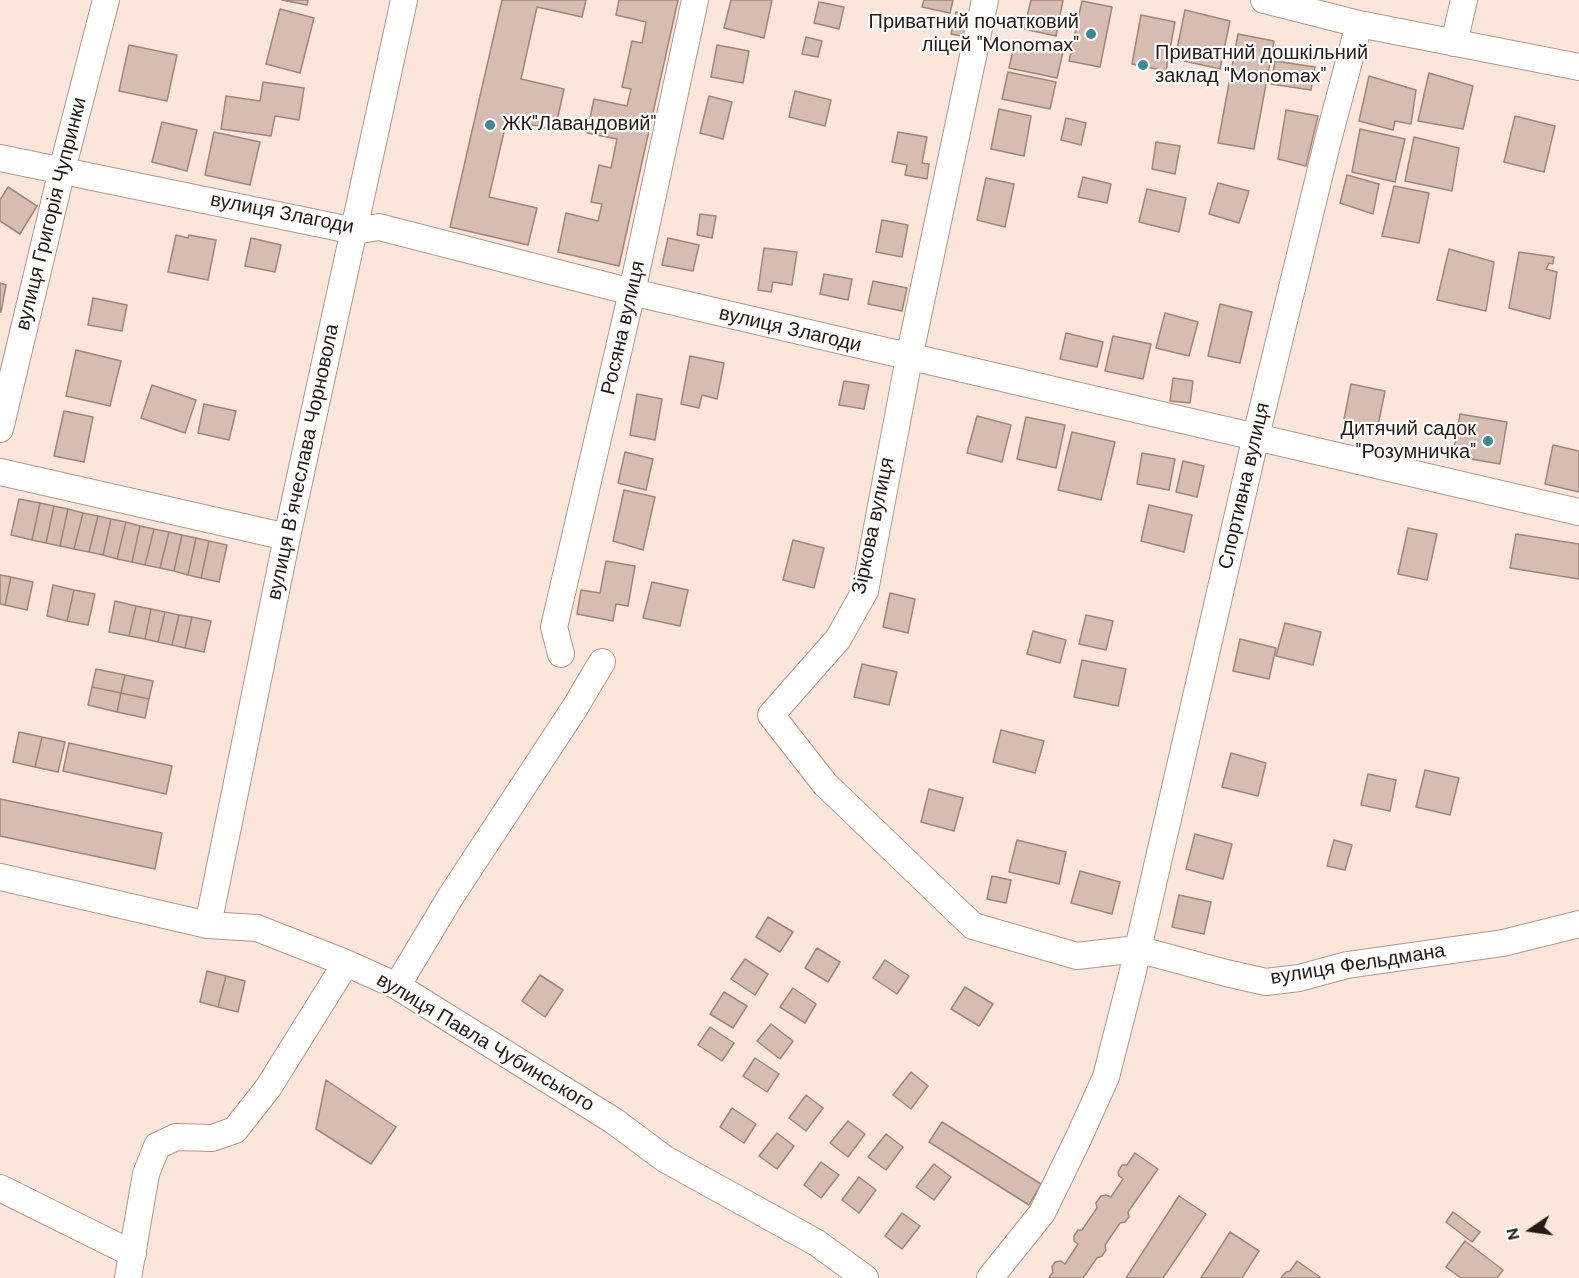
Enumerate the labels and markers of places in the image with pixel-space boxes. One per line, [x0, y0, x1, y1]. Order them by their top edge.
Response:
place label: Приватний початковий ліцей "Monomax" [869, 11, 1079, 58]
marker: Приватний початковий ліцей "Monomax" [1084, 27, 1098, 41]
place label: Приватний дошкільний заклад "Monomax" [1155, 42, 1368, 89]
marker: Приватний дошкільний заклад "Monomax" [1136, 58, 1150, 72]
place label: ЖК"Лавандовий" [502, 113, 656, 137]
marker: ЖК"Лавандовий" [483, 118, 497, 132]
place label: Дитячий садок "Розумничка" [1341, 418, 1476, 465]
marker: Дитячий садок "Розумничка" [1481, 434, 1495, 448]

